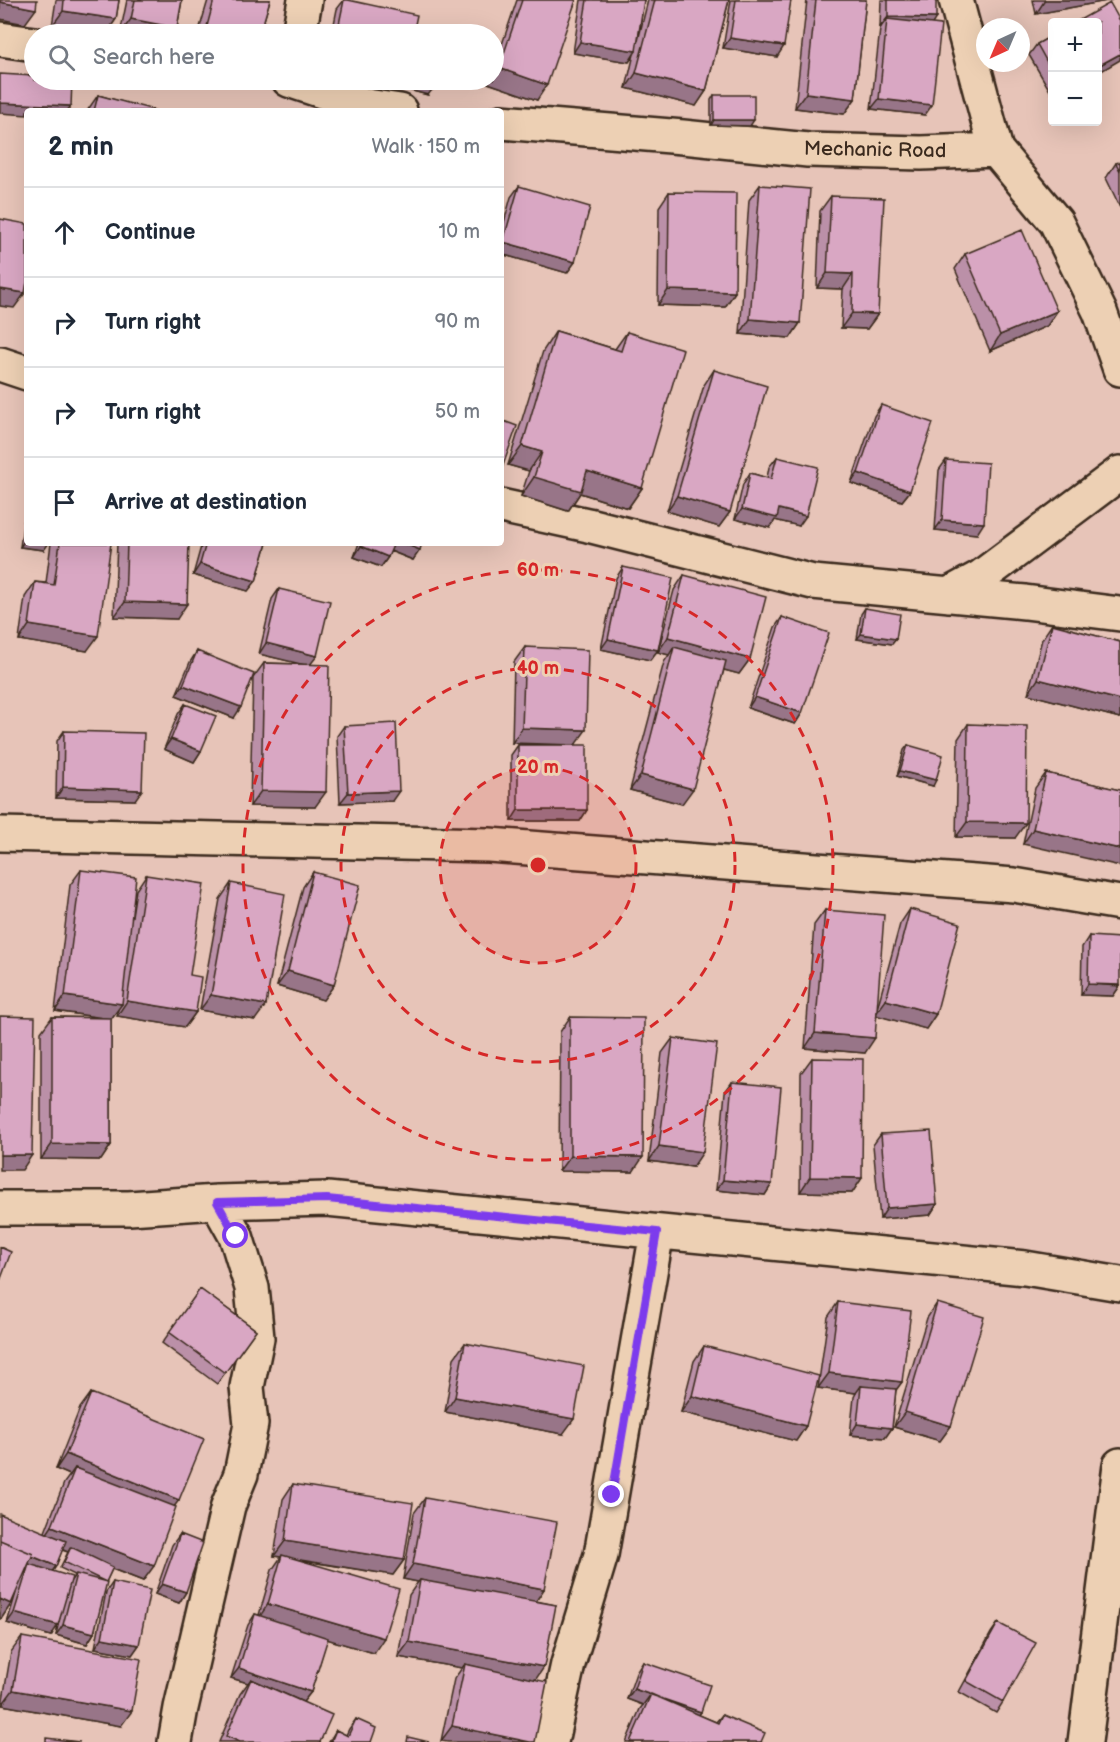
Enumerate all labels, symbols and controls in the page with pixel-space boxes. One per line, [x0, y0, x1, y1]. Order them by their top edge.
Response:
north arrow [976, 18, 1030, 72]
map controls [1048, 18, 1102, 126]
button: + [1048, 18, 1102, 72]
search box [24, 24, 504, 90]
icon: search [45, 41, 78, 74]
text: Search here [93, 44, 215, 71]
button: − [1048, 72, 1102, 126]
text: 2 min [48, 132, 114, 163]
text: Walk · 150 m [371, 135, 480, 159]
street label: Mechanic Road [804, 137, 946, 163]
icon: ahead [48, 216, 81, 249]
text: Continue [105, 219, 195, 246]
text: 10 m [439, 220, 480, 244]
icon: right [48, 306, 81, 339]
text: Turn right [105, 309, 201, 336]
text: 90 m [435, 310, 480, 334]
icon: right [48, 396, 81, 429]
text: Turn right [105, 399, 201, 426]
text: 50 m [435, 400, 480, 424]
icon: arrive [48, 486, 81, 519]
text: Arrive at destination [105, 489, 307, 516]
text: 60 m [517, 560, 559, 581]
text: 40 m [517, 658, 559, 679]
text: 20 m [517, 757, 559, 778]
centre of rings [528, 855, 548, 875]
route start [222, 1222, 248, 1248]
route end [598, 1481, 624, 1507]

